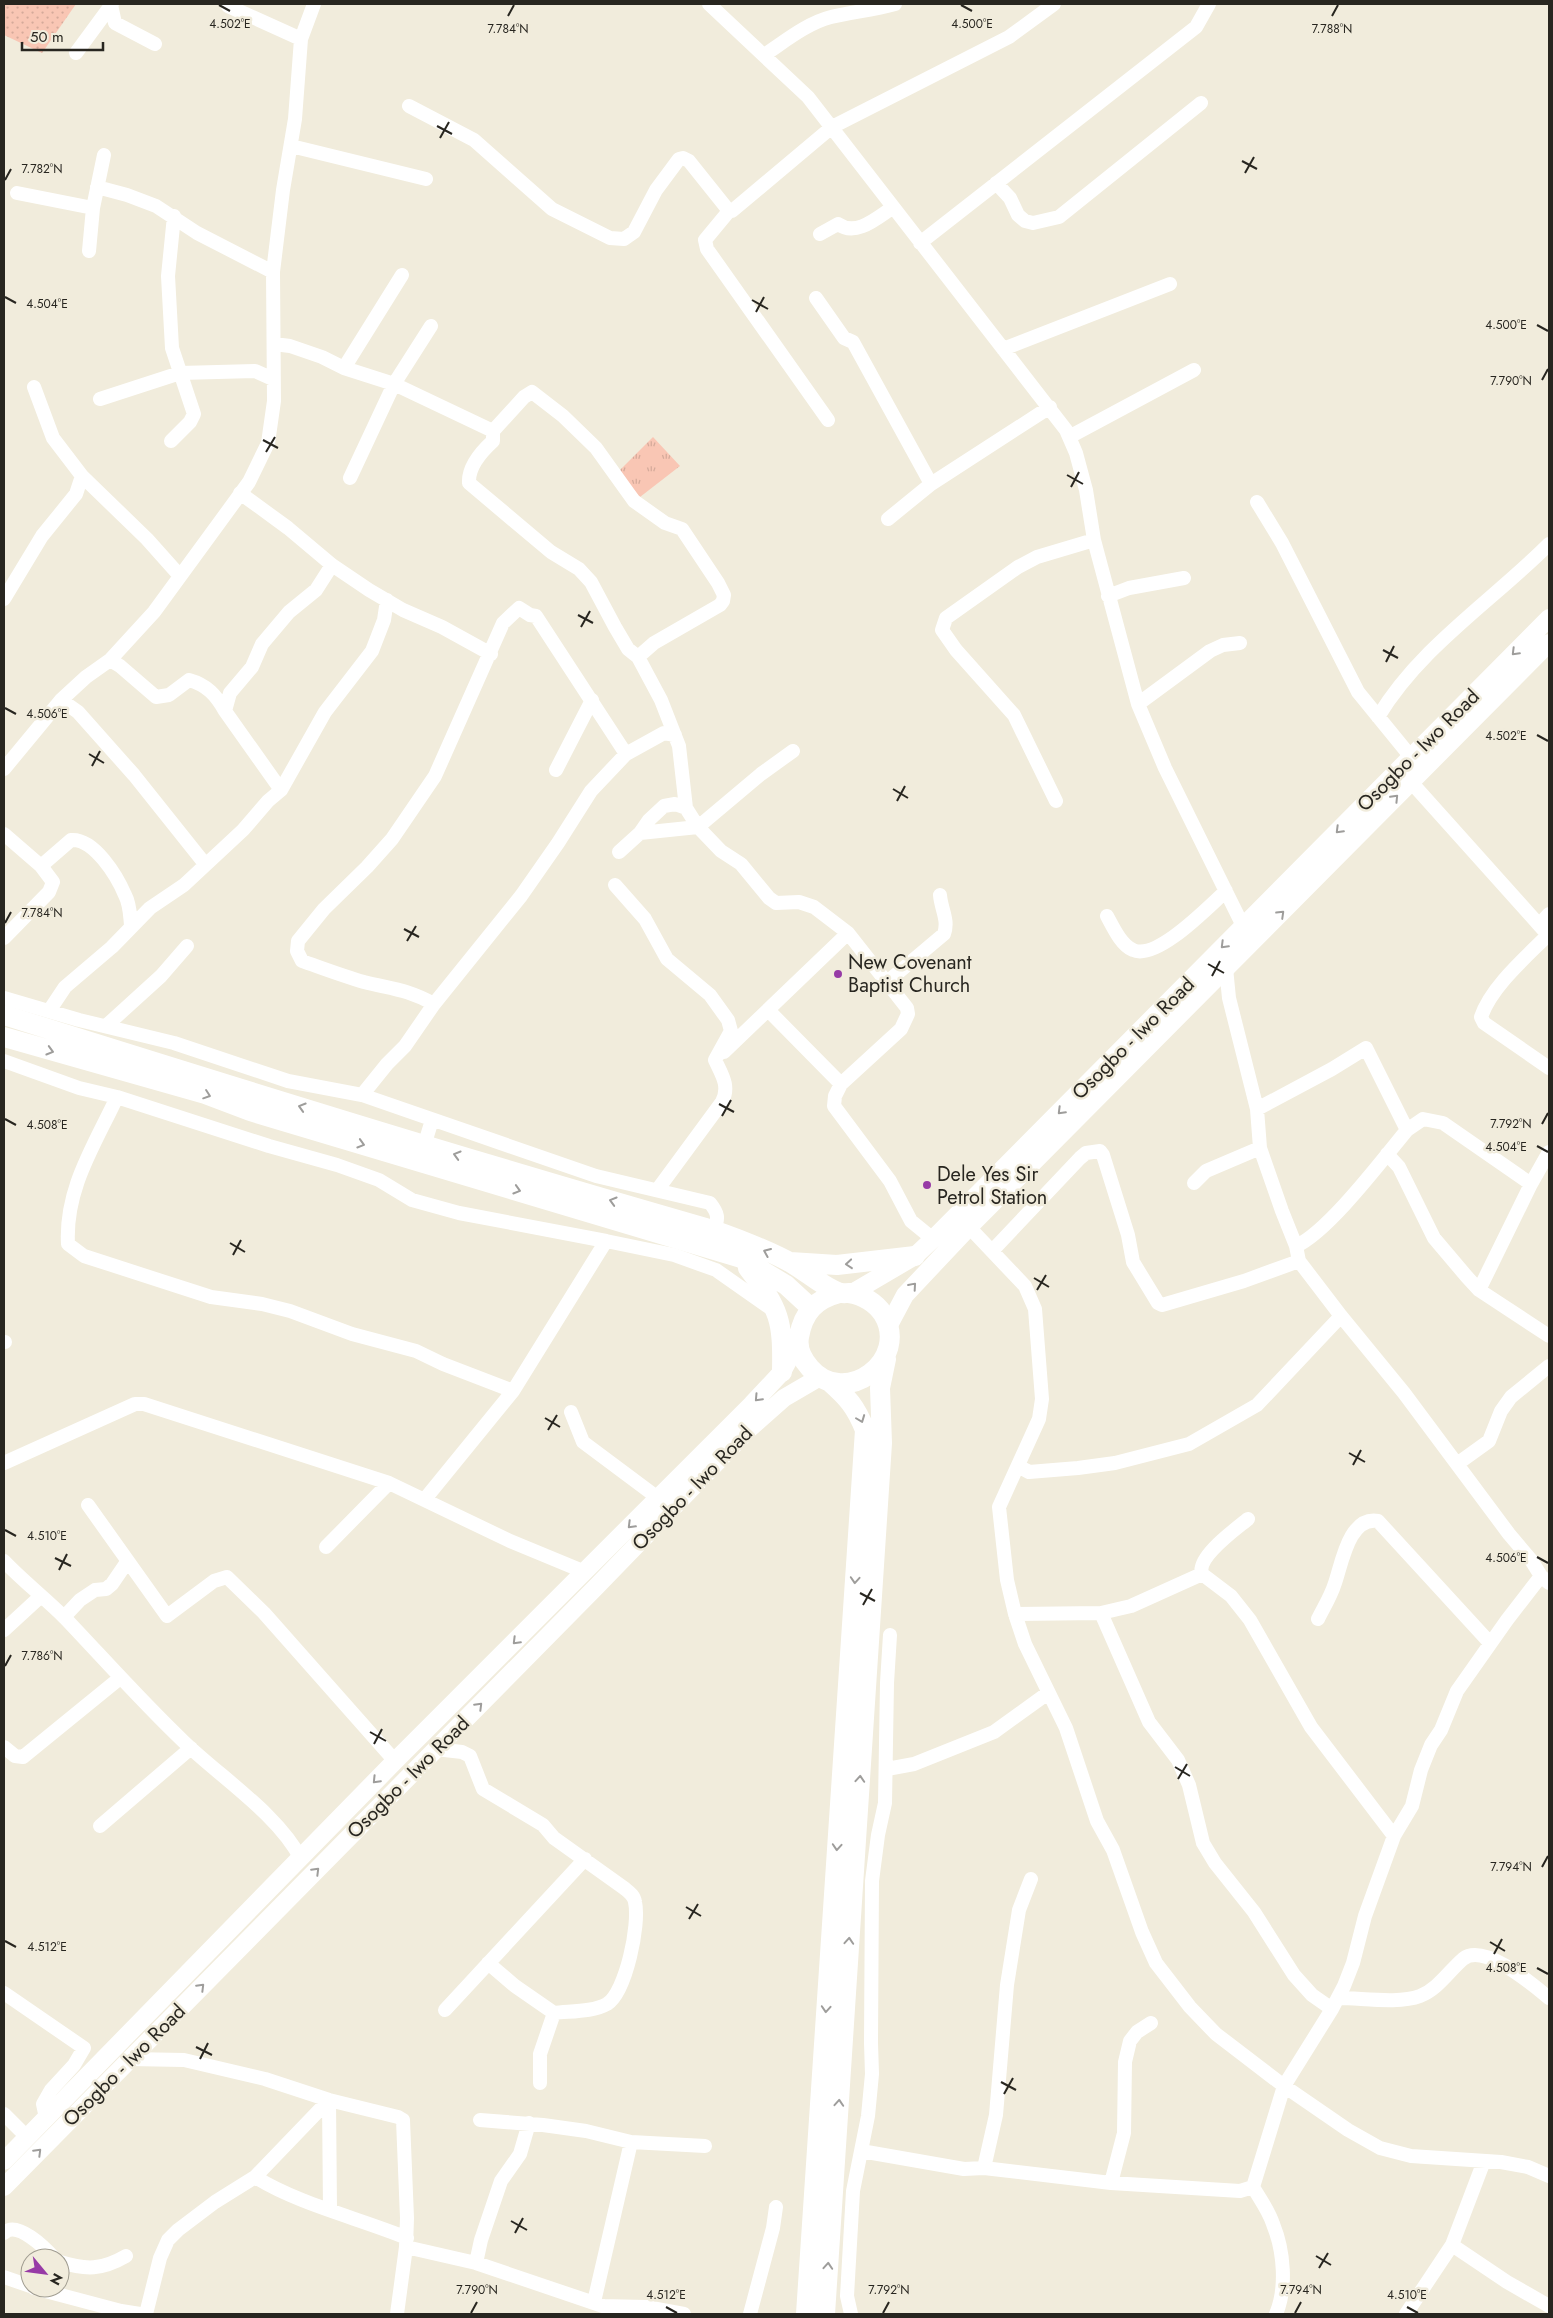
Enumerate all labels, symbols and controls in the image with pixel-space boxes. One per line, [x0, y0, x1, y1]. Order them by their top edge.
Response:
text: 4.502°E [209, 15, 251, 33]
text: 4.500°E [951, 15, 993, 33]
scale bar [22, 20, 104, 52]
text: 7.784°N [487, 20, 529, 38]
text: 7.788°N [1312, 20, 1352, 38]
text: 50 m [30, 26, 64, 48]
text: 7.782°N [21, 160, 63, 178]
text: 4.504°E [26, 295, 68, 313]
text: 4.500°E [1485, 316, 1527, 334]
text: 7.790°N [1490, 372, 1532, 390]
one-way arrow [1512, 647, 1521, 656]
street label: Osogbo - Iwo Road [1350, 682, 1486, 818]
text: 4.506°E [26, 705, 68, 723]
text: 4.502°E [1485, 727, 1527, 745]
one-way arrow [1390, 795, 1399, 804]
one-way arrow [1336, 824, 1345, 833]
text: 7.784°N [21, 904, 63, 922]
one-way arrow [1276, 911, 1285, 920]
one-way arrow [1221, 939, 1230, 948]
place label: New Covenant Baptist Church [848, 948, 972, 1000]
marker: New Covenant Baptist Church [832, 968, 844, 980]
street label: Osogbo - Iwo Road [1065, 970, 1201, 1106]
one-way arrow [46, 1045, 55, 1056]
one-way arrow [202, 1090, 210, 1100]
one-way arrow [298, 1102, 306, 1112]
one-way arrow [1058, 1105, 1067, 1114]
text: 7.792°N [1490, 1115, 1532, 1133]
text: 4.508°E [26, 1116, 68, 1134]
text: 4.504°E [1485, 1138, 1527, 1156]
one-way arrow [357, 1139, 365, 1149]
one-way arrow [453, 1151, 461, 1161]
place label: Dele Yes Sir Petrol Station [937, 1160, 1047, 1212]
marker: Dele Yes Sir Petrol Station [921, 1179, 933, 1191]
one-way arrow [513, 1185, 521, 1195]
one-way arrow [609, 1196, 617, 1206]
one-way arrow [763, 1248, 771, 1258]
one-way arrow [845, 1258, 853, 1269]
one-way arrow [908, 1282, 917, 1291]
one-way arrow [755, 1392, 764, 1401]
one-way arrow [855, 1414, 865, 1423]
street label: Osogbo - Iwo Road [625, 1420, 759, 1557]
one-way arrow [627, 1520, 636, 1529]
text: 4.510°E [27, 1527, 67, 1545]
text: 4.506°E [1485, 1549, 1527, 1567]
one-way arrow [850, 1576, 861, 1584]
one-way arrow [513, 1635, 522, 1644]
text: 7.786°N [21, 1647, 63, 1665]
one-way arrow [473, 1703, 482, 1712]
street label: Osogbo - Iwo Road [340, 1709, 476, 1845]
one-way arrow [373, 1775, 382, 1784]
one-way arrow [854, 1775, 865, 1783]
one-way arrow [832, 1843, 843, 1851]
text: 7.794°N [1490, 1858, 1532, 1876]
one-way arrow [310, 1868, 319, 1877]
one-way arrow [844, 1937, 855, 1945]
text: 4.512°E [27, 1938, 67, 1956]
text: 4.508°E [1485, 1959, 1527, 1977]
one-way arrow [196, 1984, 205, 1993]
street label: Osogbo - Iwo Road [56, 1997, 192, 2133]
one-way arrow [821, 2005, 832, 2013]
one-way arrow [833, 2099, 844, 2107]
one-way arrow [32, 2149, 41, 2158]
north arrow [20, 2248, 70, 2298]
one-way arrow [822, 2261, 833, 2269]
text: N [45, 2270, 68, 2289]
text: 7.790°N [456, 2281, 498, 2299]
text: 7.792°N [868, 2281, 910, 2299]
text: 7.794°N [1280, 2281, 1322, 2299]
text: 4.512°E [646, 2286, 686, 2304]
text: 4.510°E [1387, 2286, 1427, 2304]

